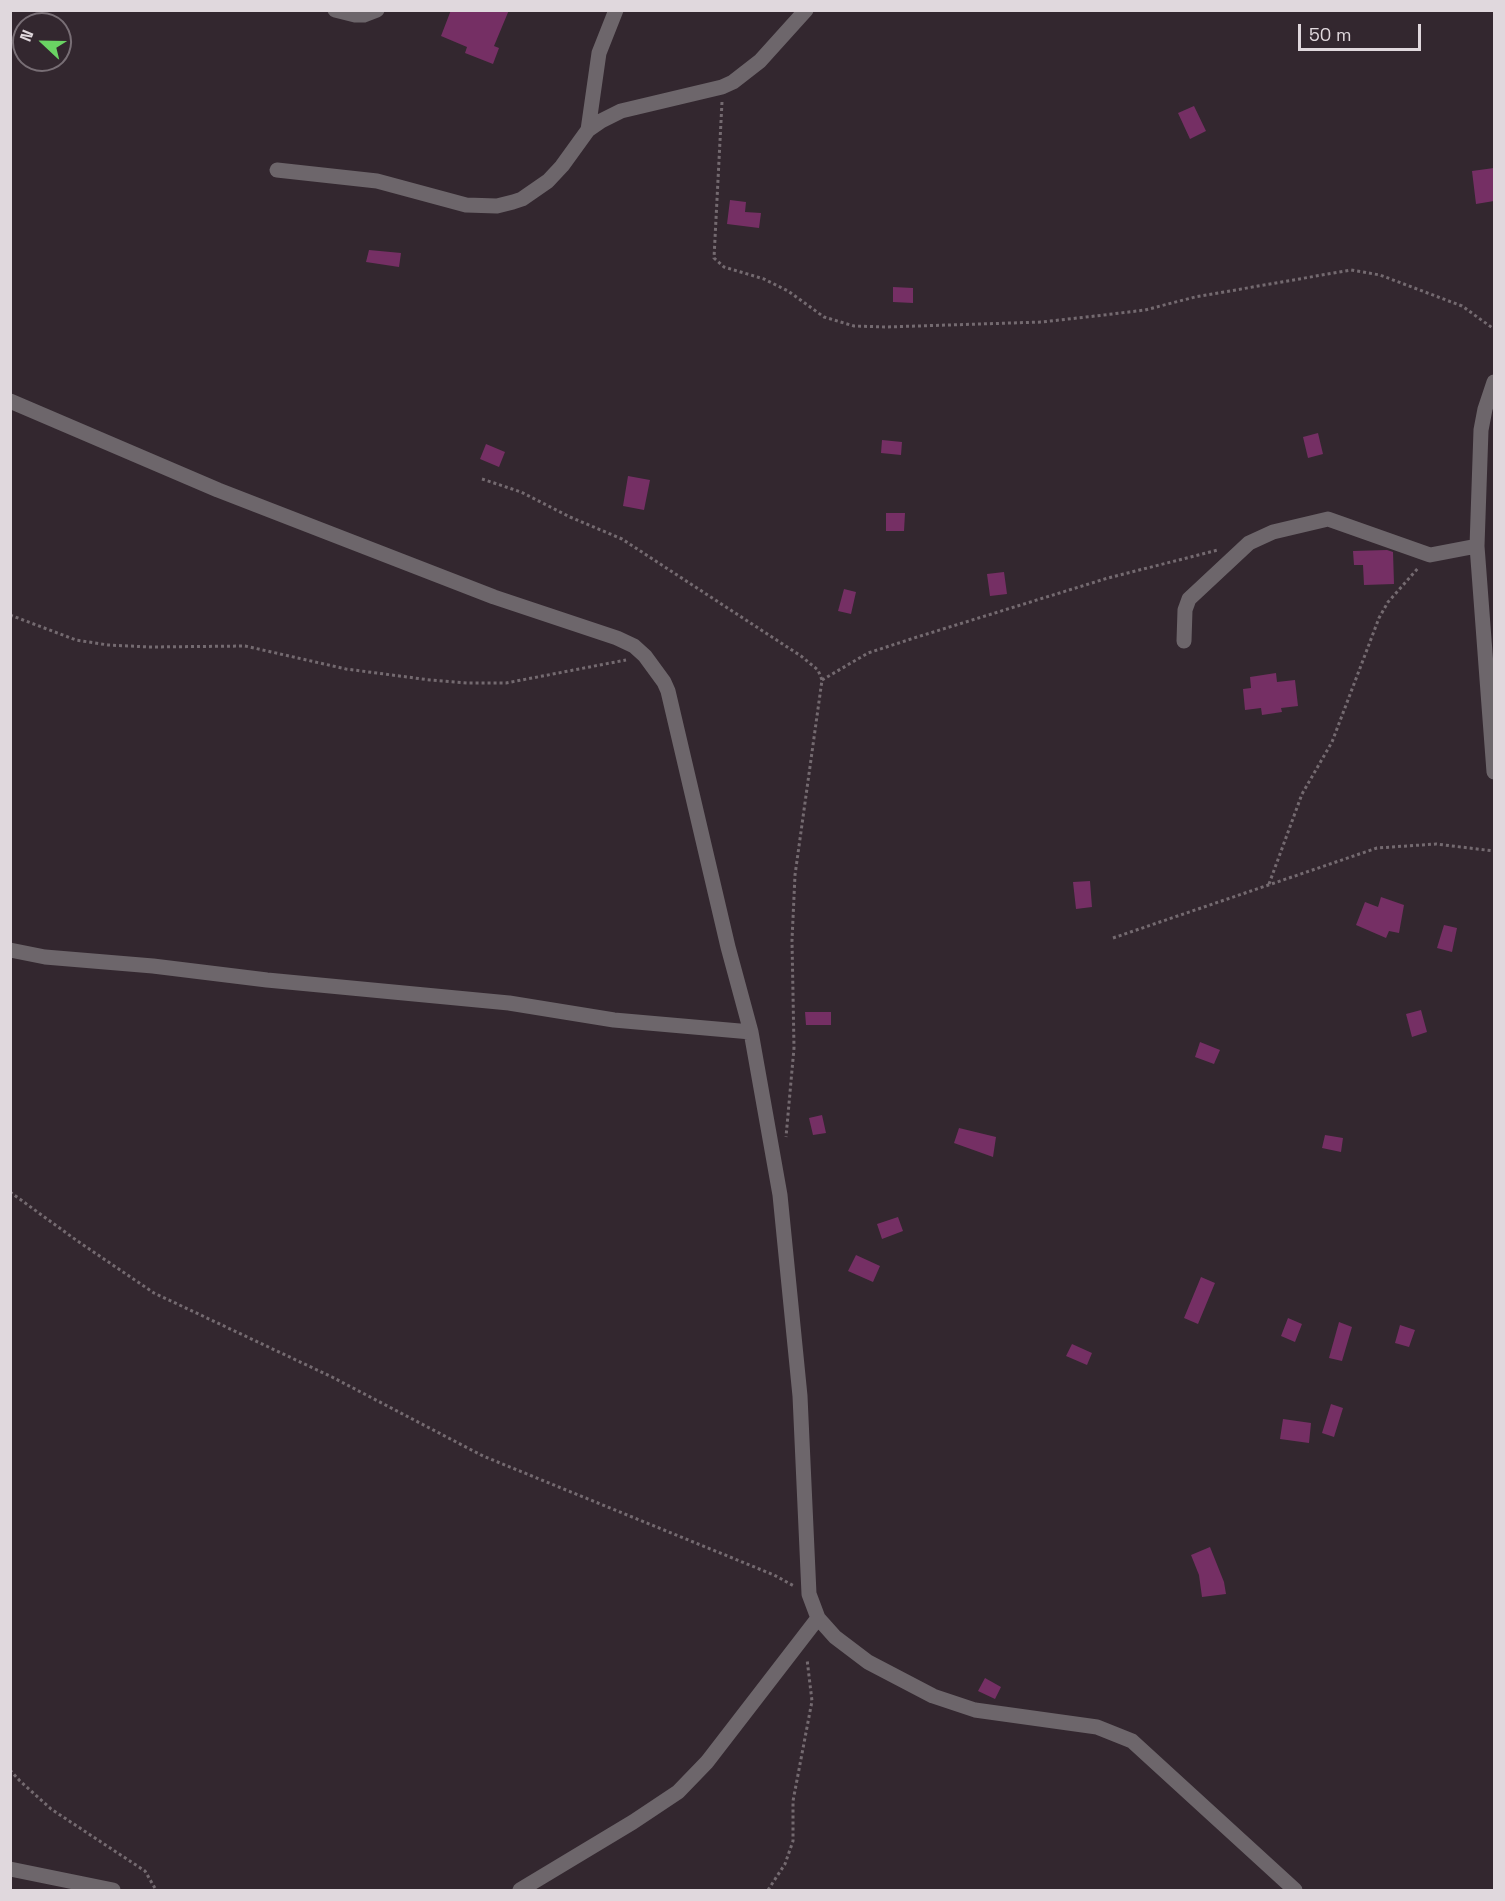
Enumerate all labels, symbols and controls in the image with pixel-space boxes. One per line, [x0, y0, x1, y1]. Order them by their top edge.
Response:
north arrow [12, 12, 72, 72]
scale bar [1301, 12, 1424, 50]
text: 50 m [1309, 23, 1351, 46]
text: N [15, 27, 38, 45]

